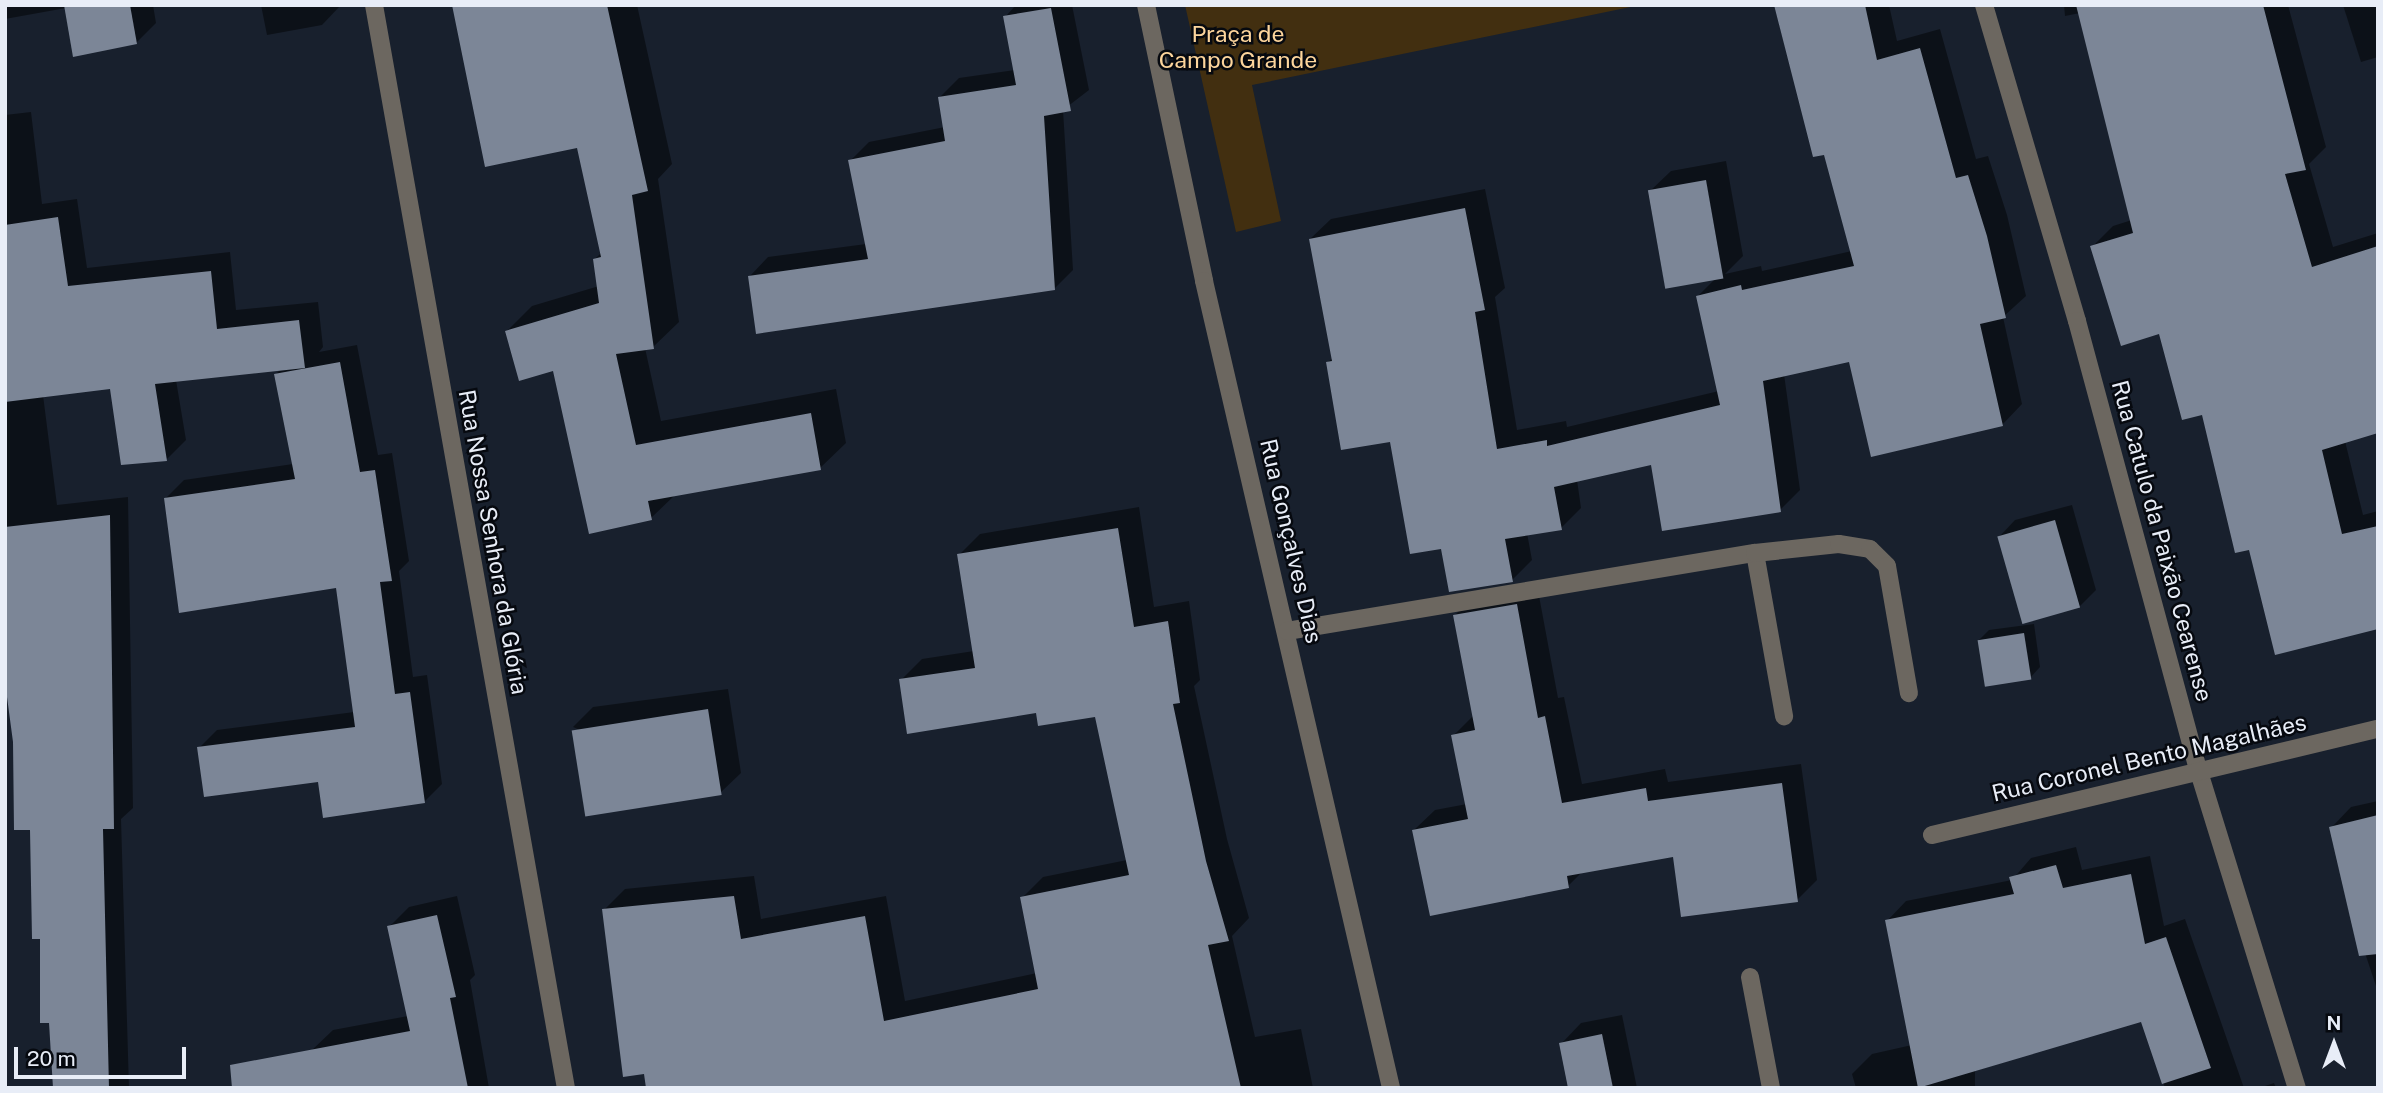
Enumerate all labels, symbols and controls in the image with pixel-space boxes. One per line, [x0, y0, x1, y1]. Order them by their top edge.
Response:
park label: Praça de Campo Grande [1159, 20, 1317, 74]
street label: Rua Catulo da Paixão Cearense [2106, 377, 2218, 705]
street label: Rua Nossa Senhora da Glória [453, 387, 533, 697]
street label: Rua Gonçalves Dias [1254, 436, 1328, 646]
street label: Rua Coronel Bento Magalhães [1989, 708, 2309, 808]
north arrow [2299, 1009, 2369, 1079]
text: N [2327, 1012, 2341, 1034]
scale bar [18, 1034, 189, 1078]
text: 20 m [27, 1046, 76, 1071]

